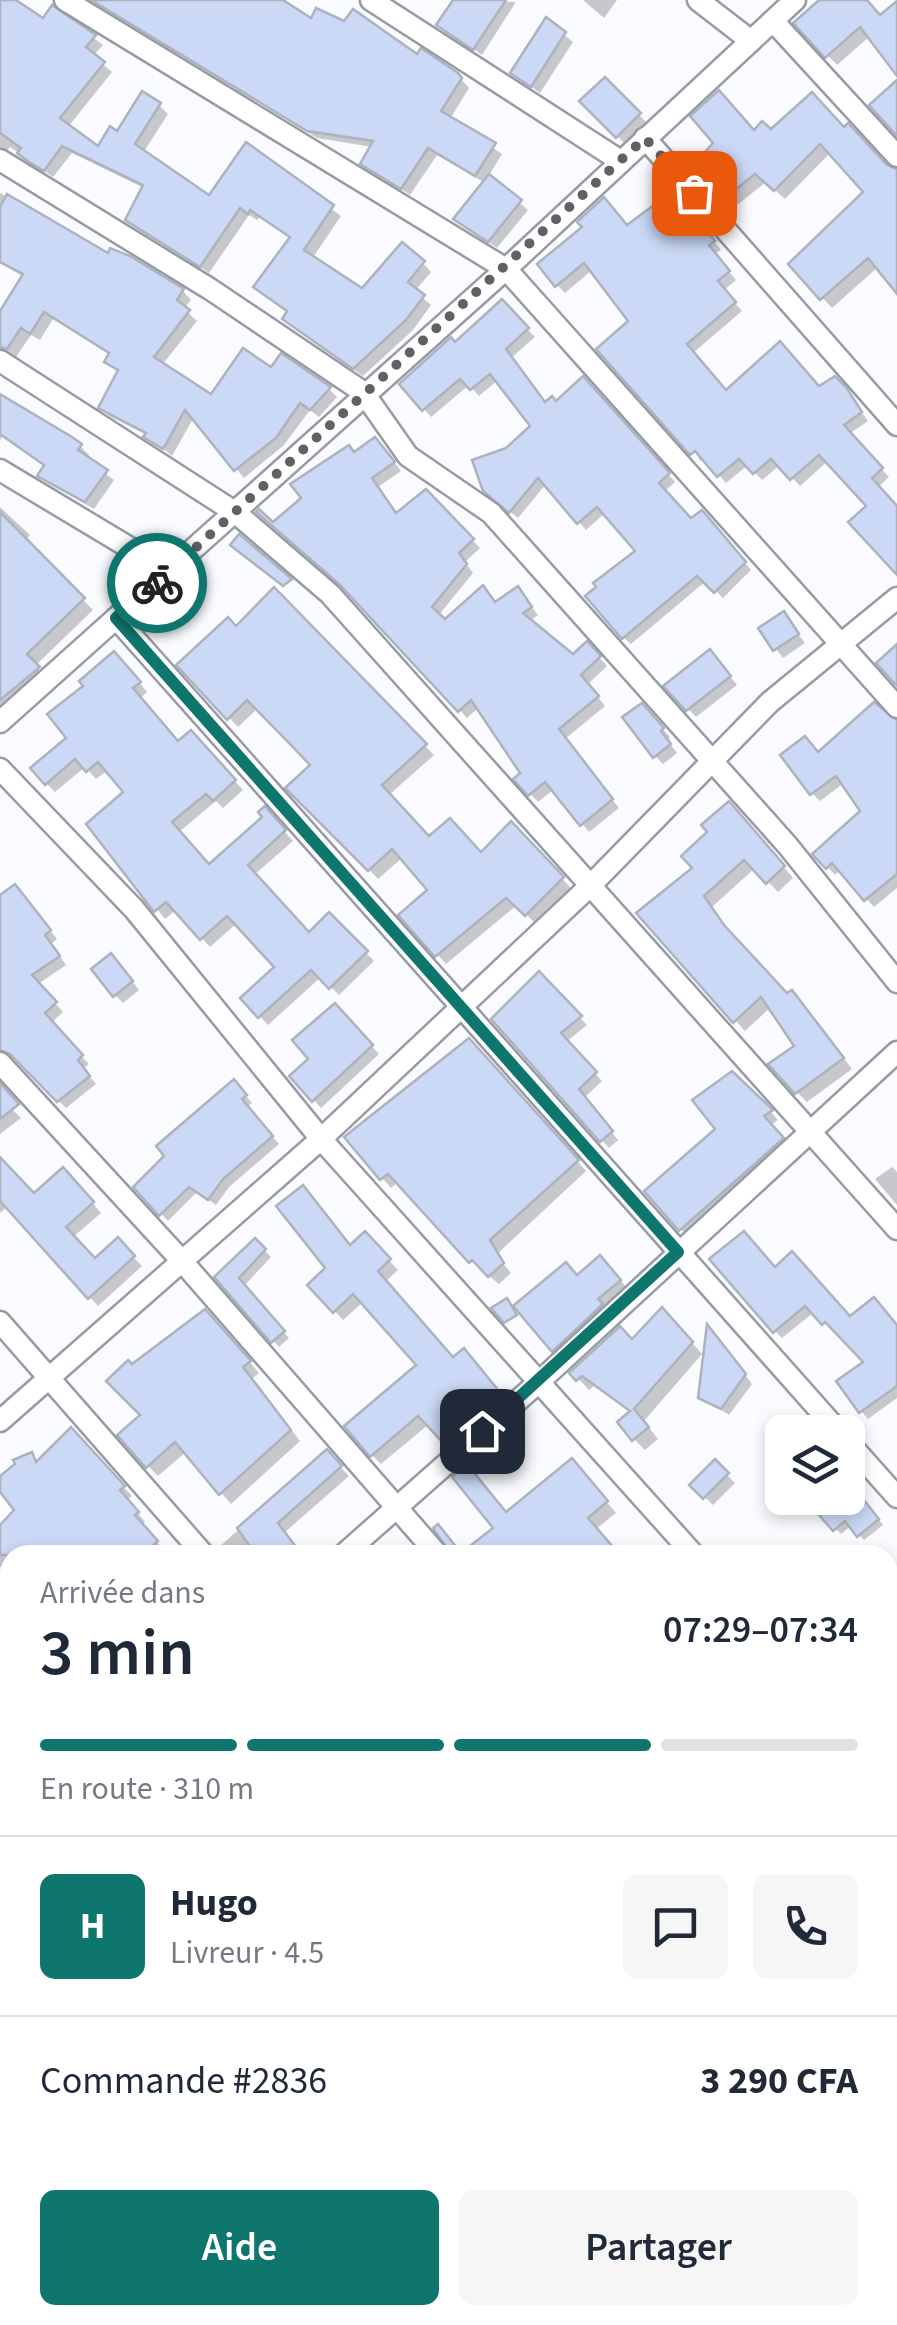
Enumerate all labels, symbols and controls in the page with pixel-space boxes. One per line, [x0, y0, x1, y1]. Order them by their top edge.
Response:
pin [652, 151, 737, 236]
icon: bag [667, 166, 722, 221]
courier [107, 533, 207, 633]
icon: bike [130, 556, 185, 611]
pin [440, 1389, 525, 1474]
icon: home [455, 1404, 510, 1459]
map controls [765, 1415, 865, 1515]
button: layers [765, 1415, 865, 1515]
text: Arrivée dans [40, 1570, 205, 1616]
text: 07:29–07:34 [663, 1603, 858, 1657]
text: 3 min [40, 1607, 195, 1700]
text: En route · 310 m [40, 1766, 254, 1812]
button: chat [623, 1874, 728, 1979]
button: phone [753, 1874, 858, 1979]
text: Hugo [170, 1876, 258, 1930]
text: H [80, 1899, 105, 1953]
text: Livreur · 4.5 [170, 1930, 324, 1976]
text: Commande #2836 [40, 2054, 327, 2108]
text: 3 290 CFA [700, 2054, 858, 2108]
button: Aide [40, 2190, 439, 2305]
button: Partager [459, 2190, 858, 2305]

